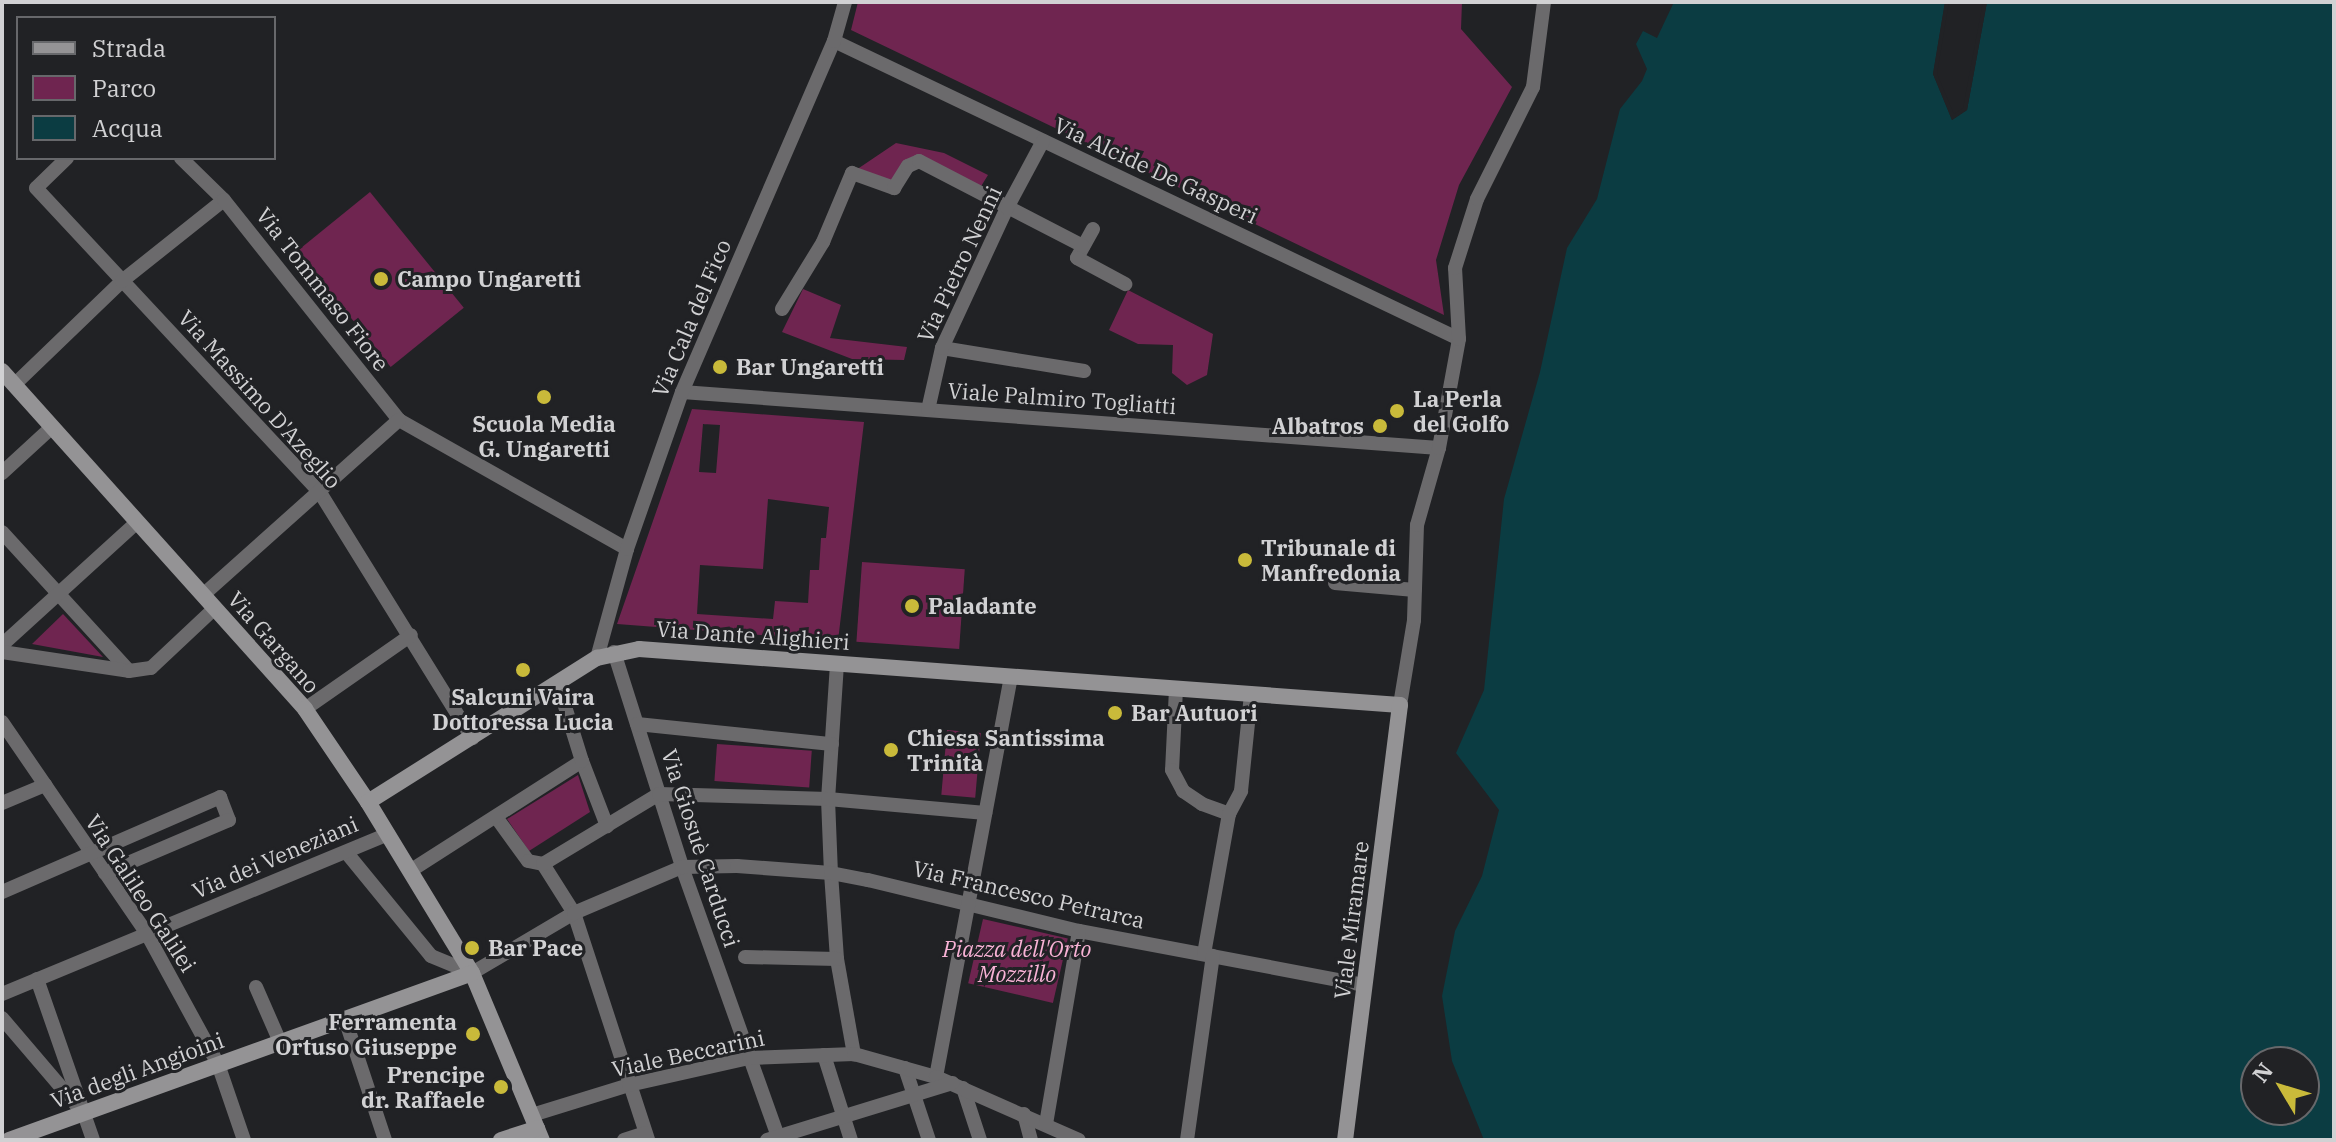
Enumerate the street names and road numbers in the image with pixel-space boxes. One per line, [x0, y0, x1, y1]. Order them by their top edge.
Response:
street label: Via Alcide De Gasperi [1050, 111, 1262, 229]
street label: Via Pietro Nenni [911, 182, 1007, 346]
street label: Via Tommaso Fiore [251, 202, 395, 376]
street label: Via Cala del Fico [646, 235, 736, 401]
street label: Via Massimo D'Azeglio [173, 304, 347, 494]
street label: Viale Palmiro Togliatti [947, 377, 1177, 419]
street label: Via Gargano [223, 586, 325, 698]
street label: Via Dante Alighieri [655, 615, 851, 655]
street label: Via Giosuè Carducci [656, 746, 746, 950]
street label: Via Galileo Galilei [80, 809, 202, 977]
street label: Via dei Veneziani [188, 810, 362, 904]
street label: Viale Miramare [1328, 839, 1374, 1001]
street label: Via Francesco Petrarca [910, 854, 1148, 934]
street label: Viale Beccarini [609, 1024, 767, 1082]
street label: Via degli Angioini [47, 1026, 227, 1114]

